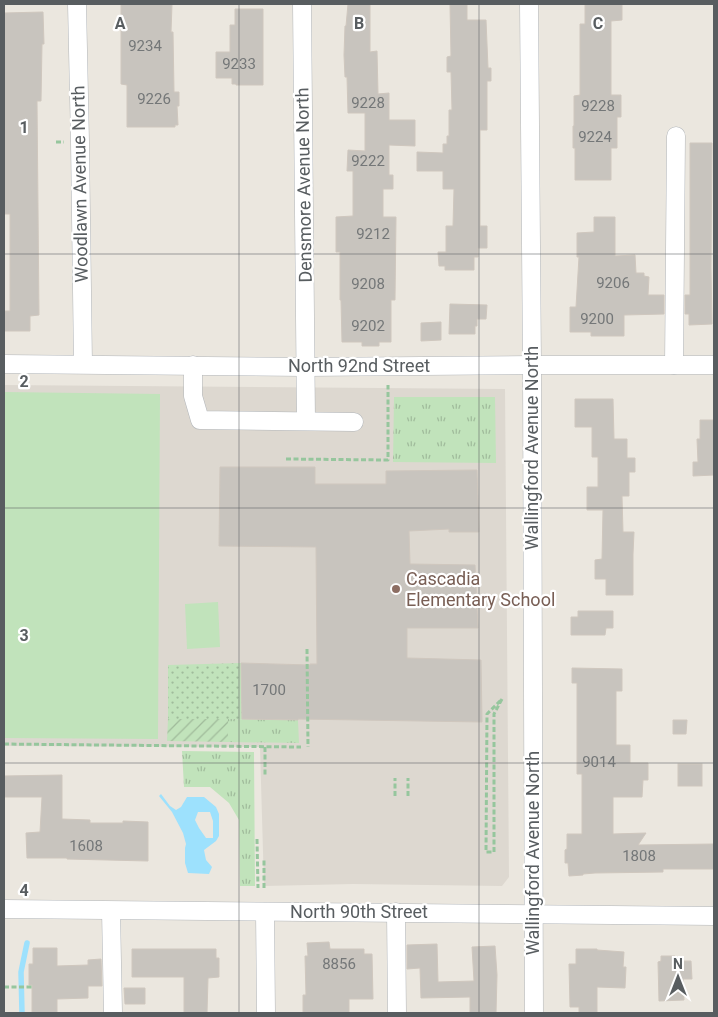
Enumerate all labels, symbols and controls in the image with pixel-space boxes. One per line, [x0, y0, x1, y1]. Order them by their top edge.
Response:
text: A [115, 14, 126, 33]
text: B [354, 14, 364, 33]
text: C [593, 14, 603, 33]
house number: 9234 [128, 37, 162, 55]
house number: 9233 [222, 55, 256, 73]
street label: Woodlawn Avenue North [67, 85, 92, 283]
street label: Densmore Avenue North [291, 87, 316, 283]
house number: 9226 [137, 90, 171, 108]
house number: 9228 [351, 94, 385, 112]
house number: 9228 [581, 97, 615, 115]
text: 1 [19, 118, 29, 137]
house number: 9224 [578, 128, 612, 146]
house number: 9222 [351, 152, 385, 170]
house number: 9212 [356, 225, 390, 243]
house number: 9206 [596, 274, 630, 292]
house number: 9208 [351, 275, 385, 293]
house number: 9200 [580, 310, 614, 328]
house number: 9202 [351, 317, 385, 335]
street label: Wallingford Avenue North [521, 346, 542, 550]
street label: North 92nd Street [288, 355, 430, 376]
text: 2 [19, 372, 29, 391]
place label: Cascadia Elementary School [406, 568, 555, 610]
marker: Cascadia Elementary School [390, 583, 402, 595]
text: 3 [19, 626, 29, 645]
house number: 1700 [252, 681, 286, 699]
street label: Wallingford Avenue North [522, 751, 543, 955]
house number: 9014 [582, 753, 616, 771]
house number: 1608 [69, 837, 103, 855]
house number: 1808 [622, 847, 656, 865]
text: 4 [19, 881, 29, 900]
street label: North 90th Street [290, 901, 428, 922]
north arrow [653, 952, 703, 1002]
house number: 8856 [322, 955, 356, 973]
text: N [673, 956, 683, 972]

